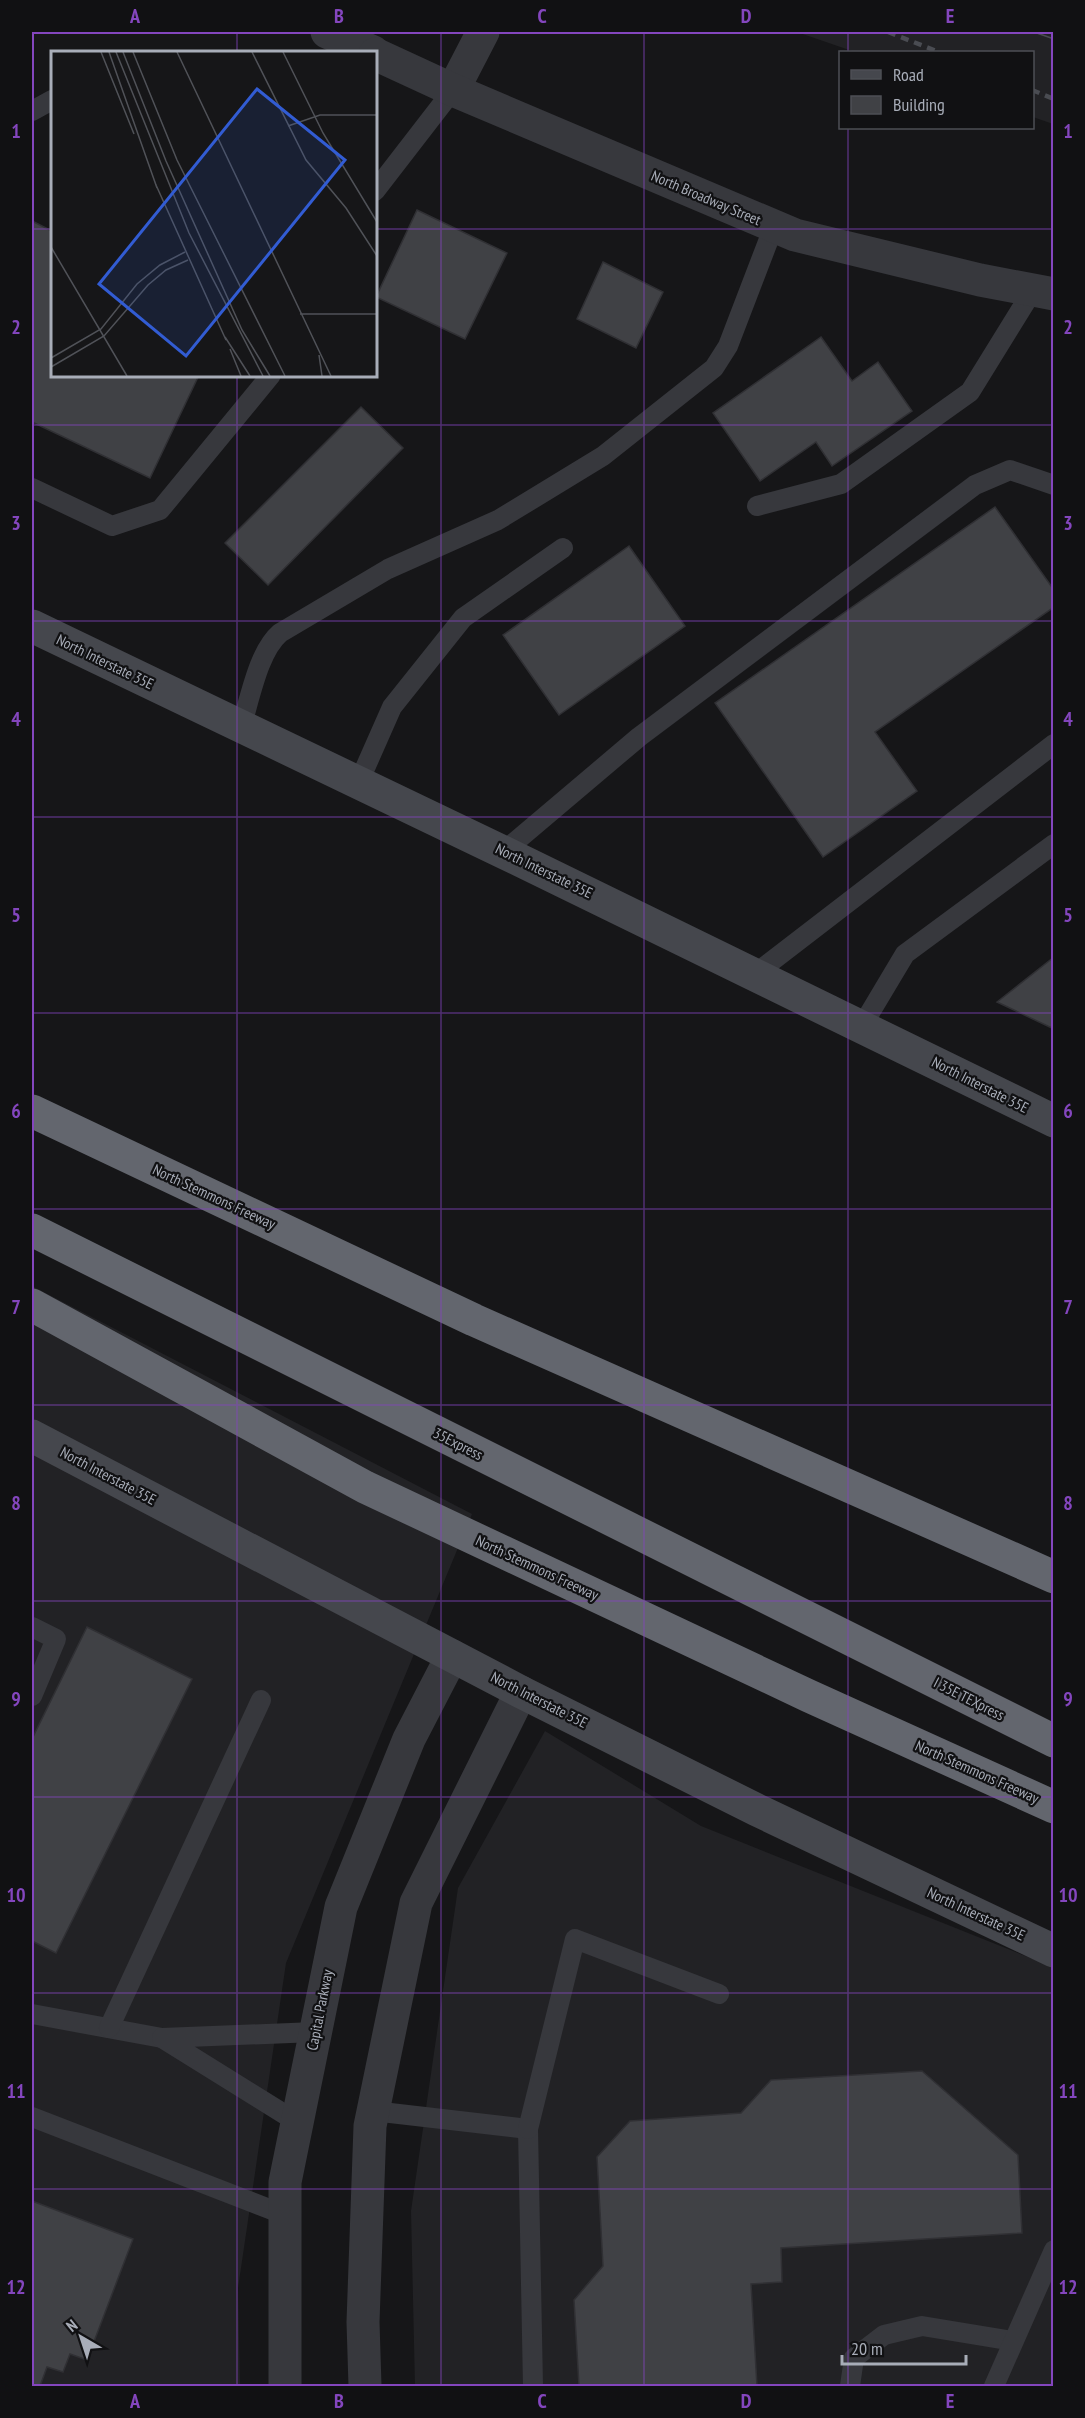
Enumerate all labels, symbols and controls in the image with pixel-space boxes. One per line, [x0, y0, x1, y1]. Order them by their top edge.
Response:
text: A [129, 3, 141, 29]
text: B [334, 3, 344, 29]
text: C [537, 3, 547, 29]
text: D [741, 3, 752, 29]
text: E [946, 3, 954, 29]
inset map [51, 51, 376, 376]
legend [839, 51, 1034, 129]
text: Road [893, 63, 924, 86]
text: Building [893, 93, 945, 116]
text: 1 [11, 118, 21, 144]
text: 1 [1063, 118, 1073, 144]
street label: North Broadway Street [648, 166, 764, 229]
text: 2 [11, 314, 21, 340]
text: 2 [1063, 314, 1073, 340]
text: 3 [11, 510, 21, 536]
text: 3 [1063, 510, 1073, 536]
street label: North Interstate 35E [53, 630, 157, 693]
text: 4 [11, 706, 21, 732]
text: 4 [1063, 706, 1073, 732]
street label: North Interstate 35E [492, 839, 596, 902]
text: 5 [11, 902, 21, 928]
text: 5 [1063, 902, 1073, 928]
street label: North Interstate 35E [929, 1052, 1032, 1117]
text: 6 [11, 1098, 21, 1124]
text: 6 [1063, 1098, 1073, 1124]
street label: North Stemmons Freeway [150, 1160, 279, 1233]
text: 7 [11, 1294, 21, 1320]
text: 7 [1063, 1294, 1073, 1320]
street label: 35Express [430, 1423, 486, 1464]
street label: North Interstate 35E [57, 1442, 159, 1509]
text: 8 [11, 1490, 21, 1516]
text: 8 [1063, 1490, 1073, 1516]
street label: North Stemmons Freeway [473, 1531, 602, 1604]
street label: North Interstate 35E [488, 1667, 591, 1732]
street label: I 35E TEXpress [931, 1673, 1008, 1724]
text: 9 [11, 1686, 21, 1712]
text: 9 [1063, 1686, 1073, 1712]
street label: North Stemmons Freeway [912, 1736, 1042, 1807]
text: 10 [6, 1882, 26, 1908]
text: 10 [1058, 1882, 1078, 1908]
street label: North Interstate 35E [924, 1883, 1028, 1945]
street label: Capital Parkway [302, 1967, 337, 2052]
text: 11 [6, 2078, 26, 2104]
text: 11 [1058, 2078, 1078, 2104]
text: 12 [6, 2274, 26, 2300]
text: 12 [1058, 2274, 1078, 2300]
north arrow [51, 2307, 111, 2367]
text: N [62, 2315, 81, 2336]
scale bar [842, 2328, 966, 2366]
text: 20 m [851, 2337, 883, 2360]
text: A [129, 2388, 141, 2414]
text: B [334, 2388, 344, 2414]
text: C [537, 2388, 547, 2414]
text: D [741, 2388, 752, 2414]
text: E [946, 2388, 954, 2414]

